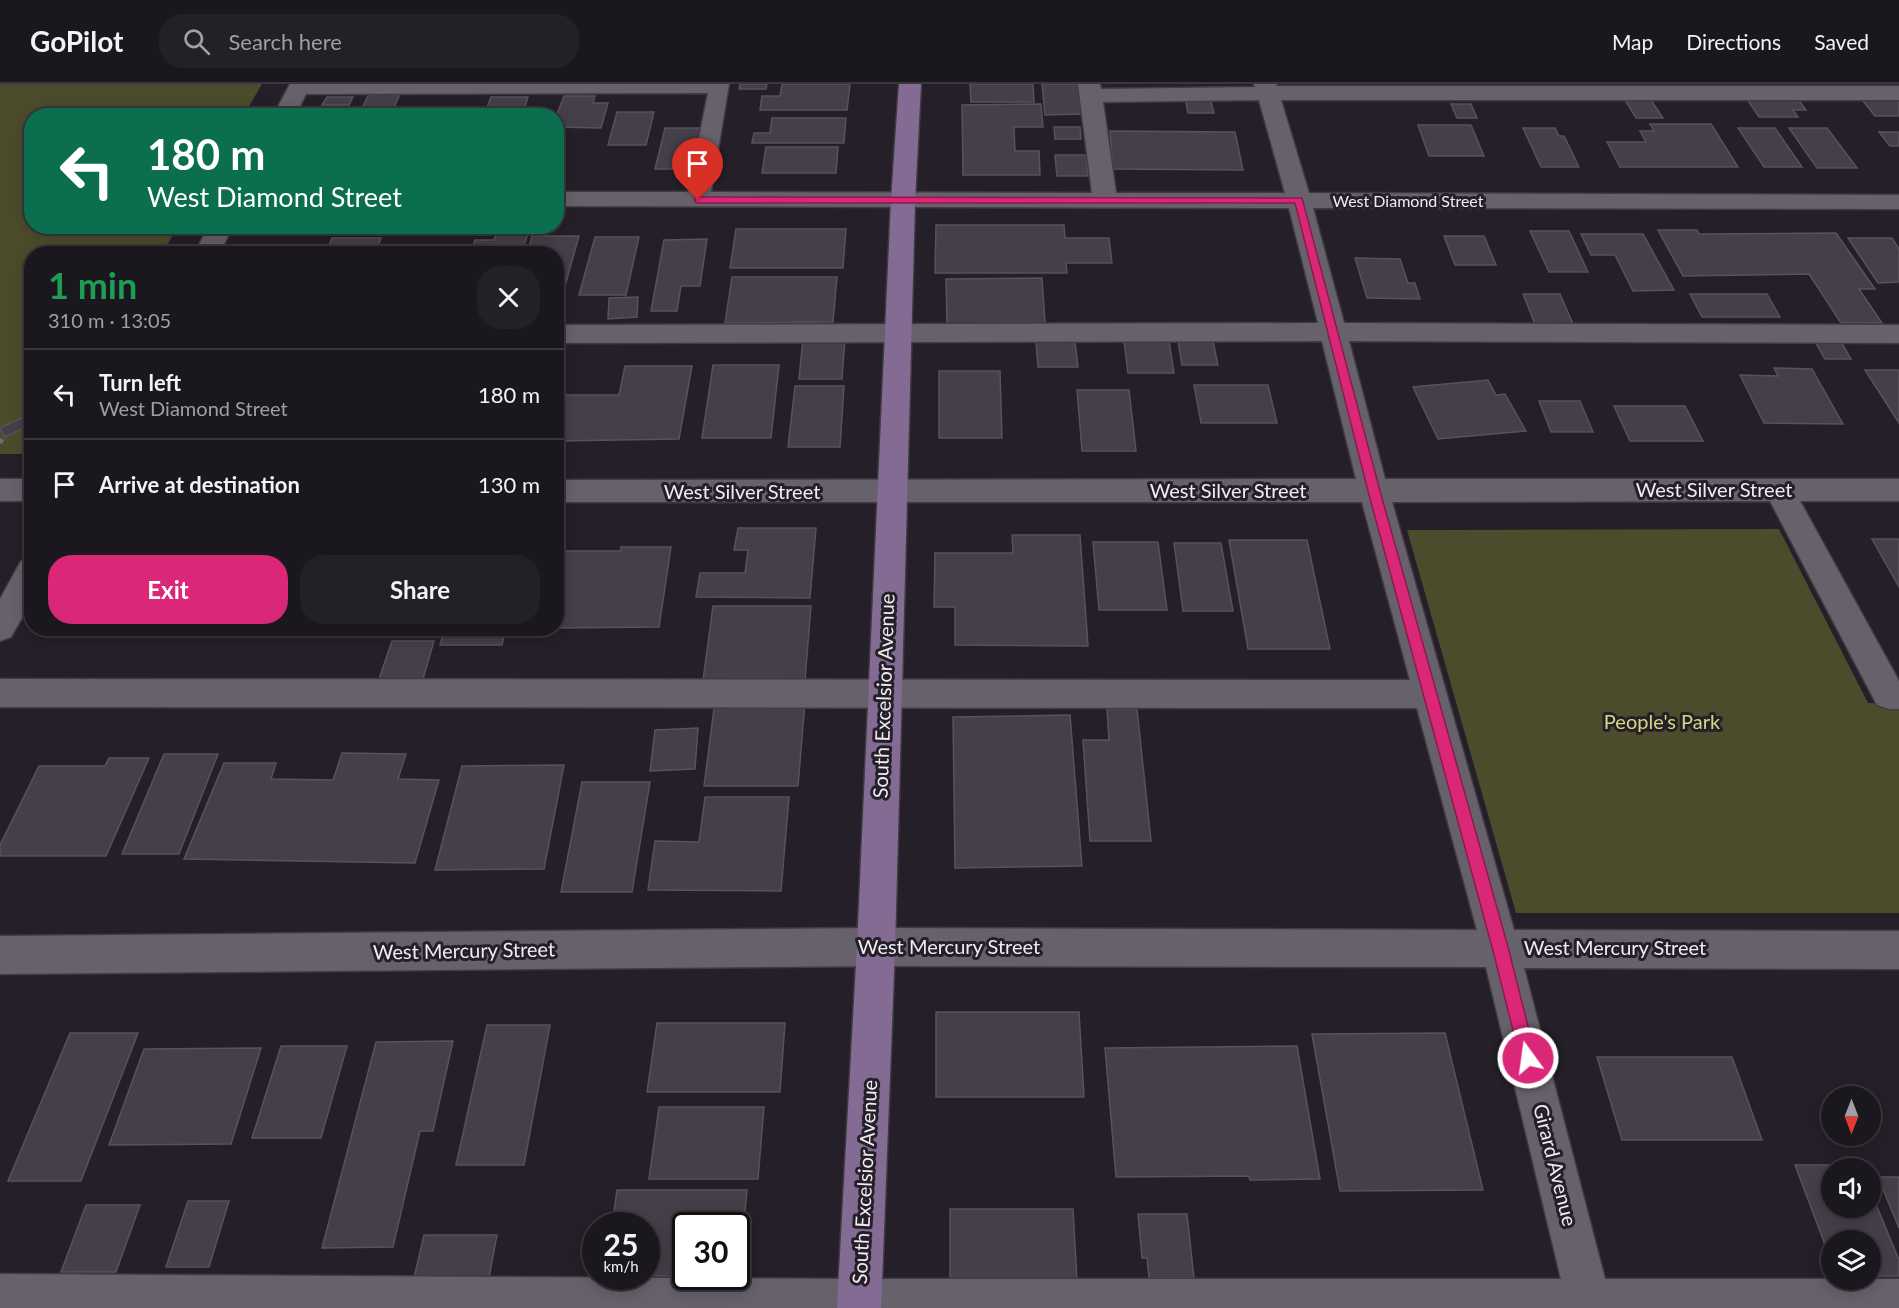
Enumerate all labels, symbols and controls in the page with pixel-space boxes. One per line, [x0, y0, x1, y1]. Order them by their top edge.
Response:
search box [159, 14, 579, 68]
text: GoPilot [30, 24, 123, 58]
icon: search [180, 25, 213, 58]
text: Search here [228, 28, 342, 55]
text: Map [1612, 29, 1653, 54]
text: Directions [1686, 29, 1781, 54]
text: Saved [1814, 29, 1869, 54]
text: 180 m [147, 129, 265, 179]
icon: left [48, 132, 126, 210]
pin [672, 138, 723, 200]
icon: arrive [681, 147, 714, 180]
text: West Diamond Street [147, 180, 402, 213]
street label: West Diamond Street [1332, 191, 1484, 210]
text: 1 min [48, 263, 137, 307]
button: close [477, 266, 540, 329]
text: 310 m · 13:05 [48, 308, 171, 332]
text: Turn left [99, 369, 181, 396]
icon: left [48, 378, 81, 411]
text: 180 m [478, 381, 540, 408]
text: West Diamond Street [99, 396, 288, 420]
icon: arrive [48, 468, 81, 501]
text: Arrive at destination [99, 471, 300, 498]
text: 130 m [478, 471, 540, 498]
street label: West Silver Street [1636, 477, 1792, 501]
street label: West Silver Street [1150, 478, 1306, 502]
street label: West Silver Street [664, 479, 820, 503]
button: Exit [48, 555, 288, 624]
button: Share [300, 555, 540, 624]
street label: South Excelsior Avenue [867, 593, 899, 799]
park label: People's Park [1604, 709, 1721, 733]
street label: West Mercury Street [858, 934, 1040, 958]
street label: West Mercury Street [1524, 935, 1706, 959]
street label: West Mercury Street [373, 936, 555, 964]
position arrow [1496, 1026, 1560, 1090]
street label: South Excelsior Avenue [847, 1079, 881, 1285]
north arrow [1821, 1086, 1881, 1146]
map controls [1821, 1086, 1881, 1290]
street label: Girard Avenue [1529, 1101, 1583, 1228]
button: sound [1821, 1158, 1881, 1218]
speed limit sign: 30 [672, 1212, 750, 1290]
text: 25 [604, 1226, 638, 1262]
button: layers [1821, 1230, 1881, 1290]
text: km/h [603, 1257, 639, 1275]

